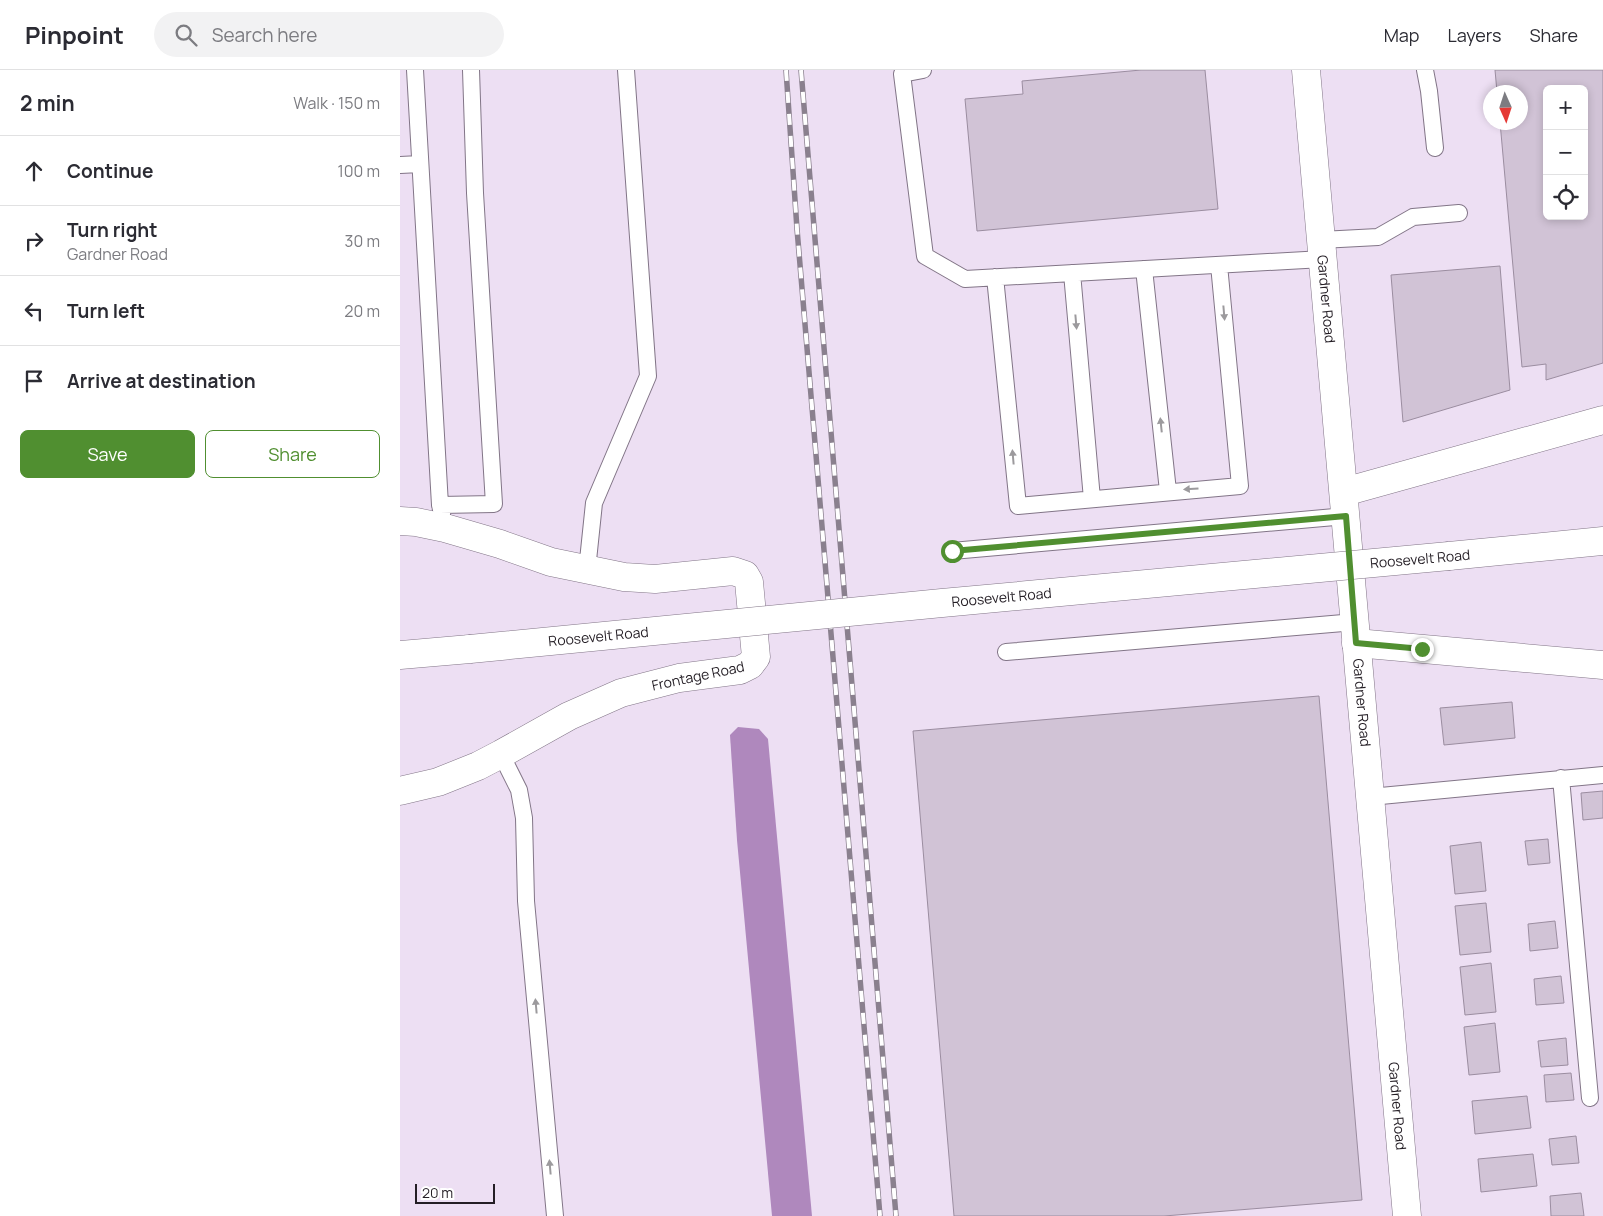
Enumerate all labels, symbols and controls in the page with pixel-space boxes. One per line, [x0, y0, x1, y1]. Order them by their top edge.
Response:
search box [154, 12, 504, 57]
text: Pinpoint [25, 18, 124, 51]
icon: search [172, 21, 200, 49]
text: Search here [212, 22, 317, 48]
text: Map [1384, 23, 1419, 47]
text: Layers [1447, 23, 1501, 47]
text: Share [1529, 23, 1578, 47]
north arrow [1483, 85, 1528, 130]
map controls [1543, 85, 1588, 220]
button: + [1543, 85, 1588, 130]
text: 2 min [20, 89, 75, 117]
text: Walk · 150 m [293, 92, 380, 114]
button: − [1543, 130, 1588, 175]
icon: ahead [20, 157, 48, 185]
text: Continue [67, 158, 153, 184]
text: 100 m [337, 160, 380, 182]
button: locate [1543, 175, 1588, 220]
text: Turn right [67, 217, 157, 243]
icon: right [20, 227, 48, 255]
text: 30 m [345, 230, 380, 252]
text: Gardner Road [67, 243, 168, 265]
street label: Gardner Road [1313, 254, 1340, 344]
icon: left [20, 297, 48, 325]
text: Turn left [67, 298, 145, 324]
text: 20 m [344, 300, 380, 322]
one-way arrow [1220, 306, 1228, 322]
one-way arrow [1072, 314, 1080, 330]
icon: arrive [20, 367, 48, 395]
text: Arrive at destination [67, 368, 256, 394]
one-way arrow [1157, 417, 1165, 433]
button: Save [20, 430, 195, 478]
button: Share [205, 430, 380, 478]
one-way arrow [1009, 449, 1017, 465]
one-way arrow [1183, 486, 1199, 494]
route start [941, 540, 964, 563]
street label: Roosevelt Road [1369, 545, 1471, 572]
street label: Roosevelt Road [951, 583, 1052, 611]
street label: Roosevelt Road [547, 622, 649, 650]
route end [1411, 638, 1434, 661]
street label: Frontage Road [650, 656, 746, 695]
street label: Gardner Road [1349, 658, 1376, 747]
one-way arrow [531, 997, 539, 1013]
street label: Gardner Road [1384, 1061, 1411, 1151]
one-way arrow [546, 1159, 554, 1175]
scale bar [415, 1181, 495, 1204]
text: 20 m [422, 1183, 453, 1202]

